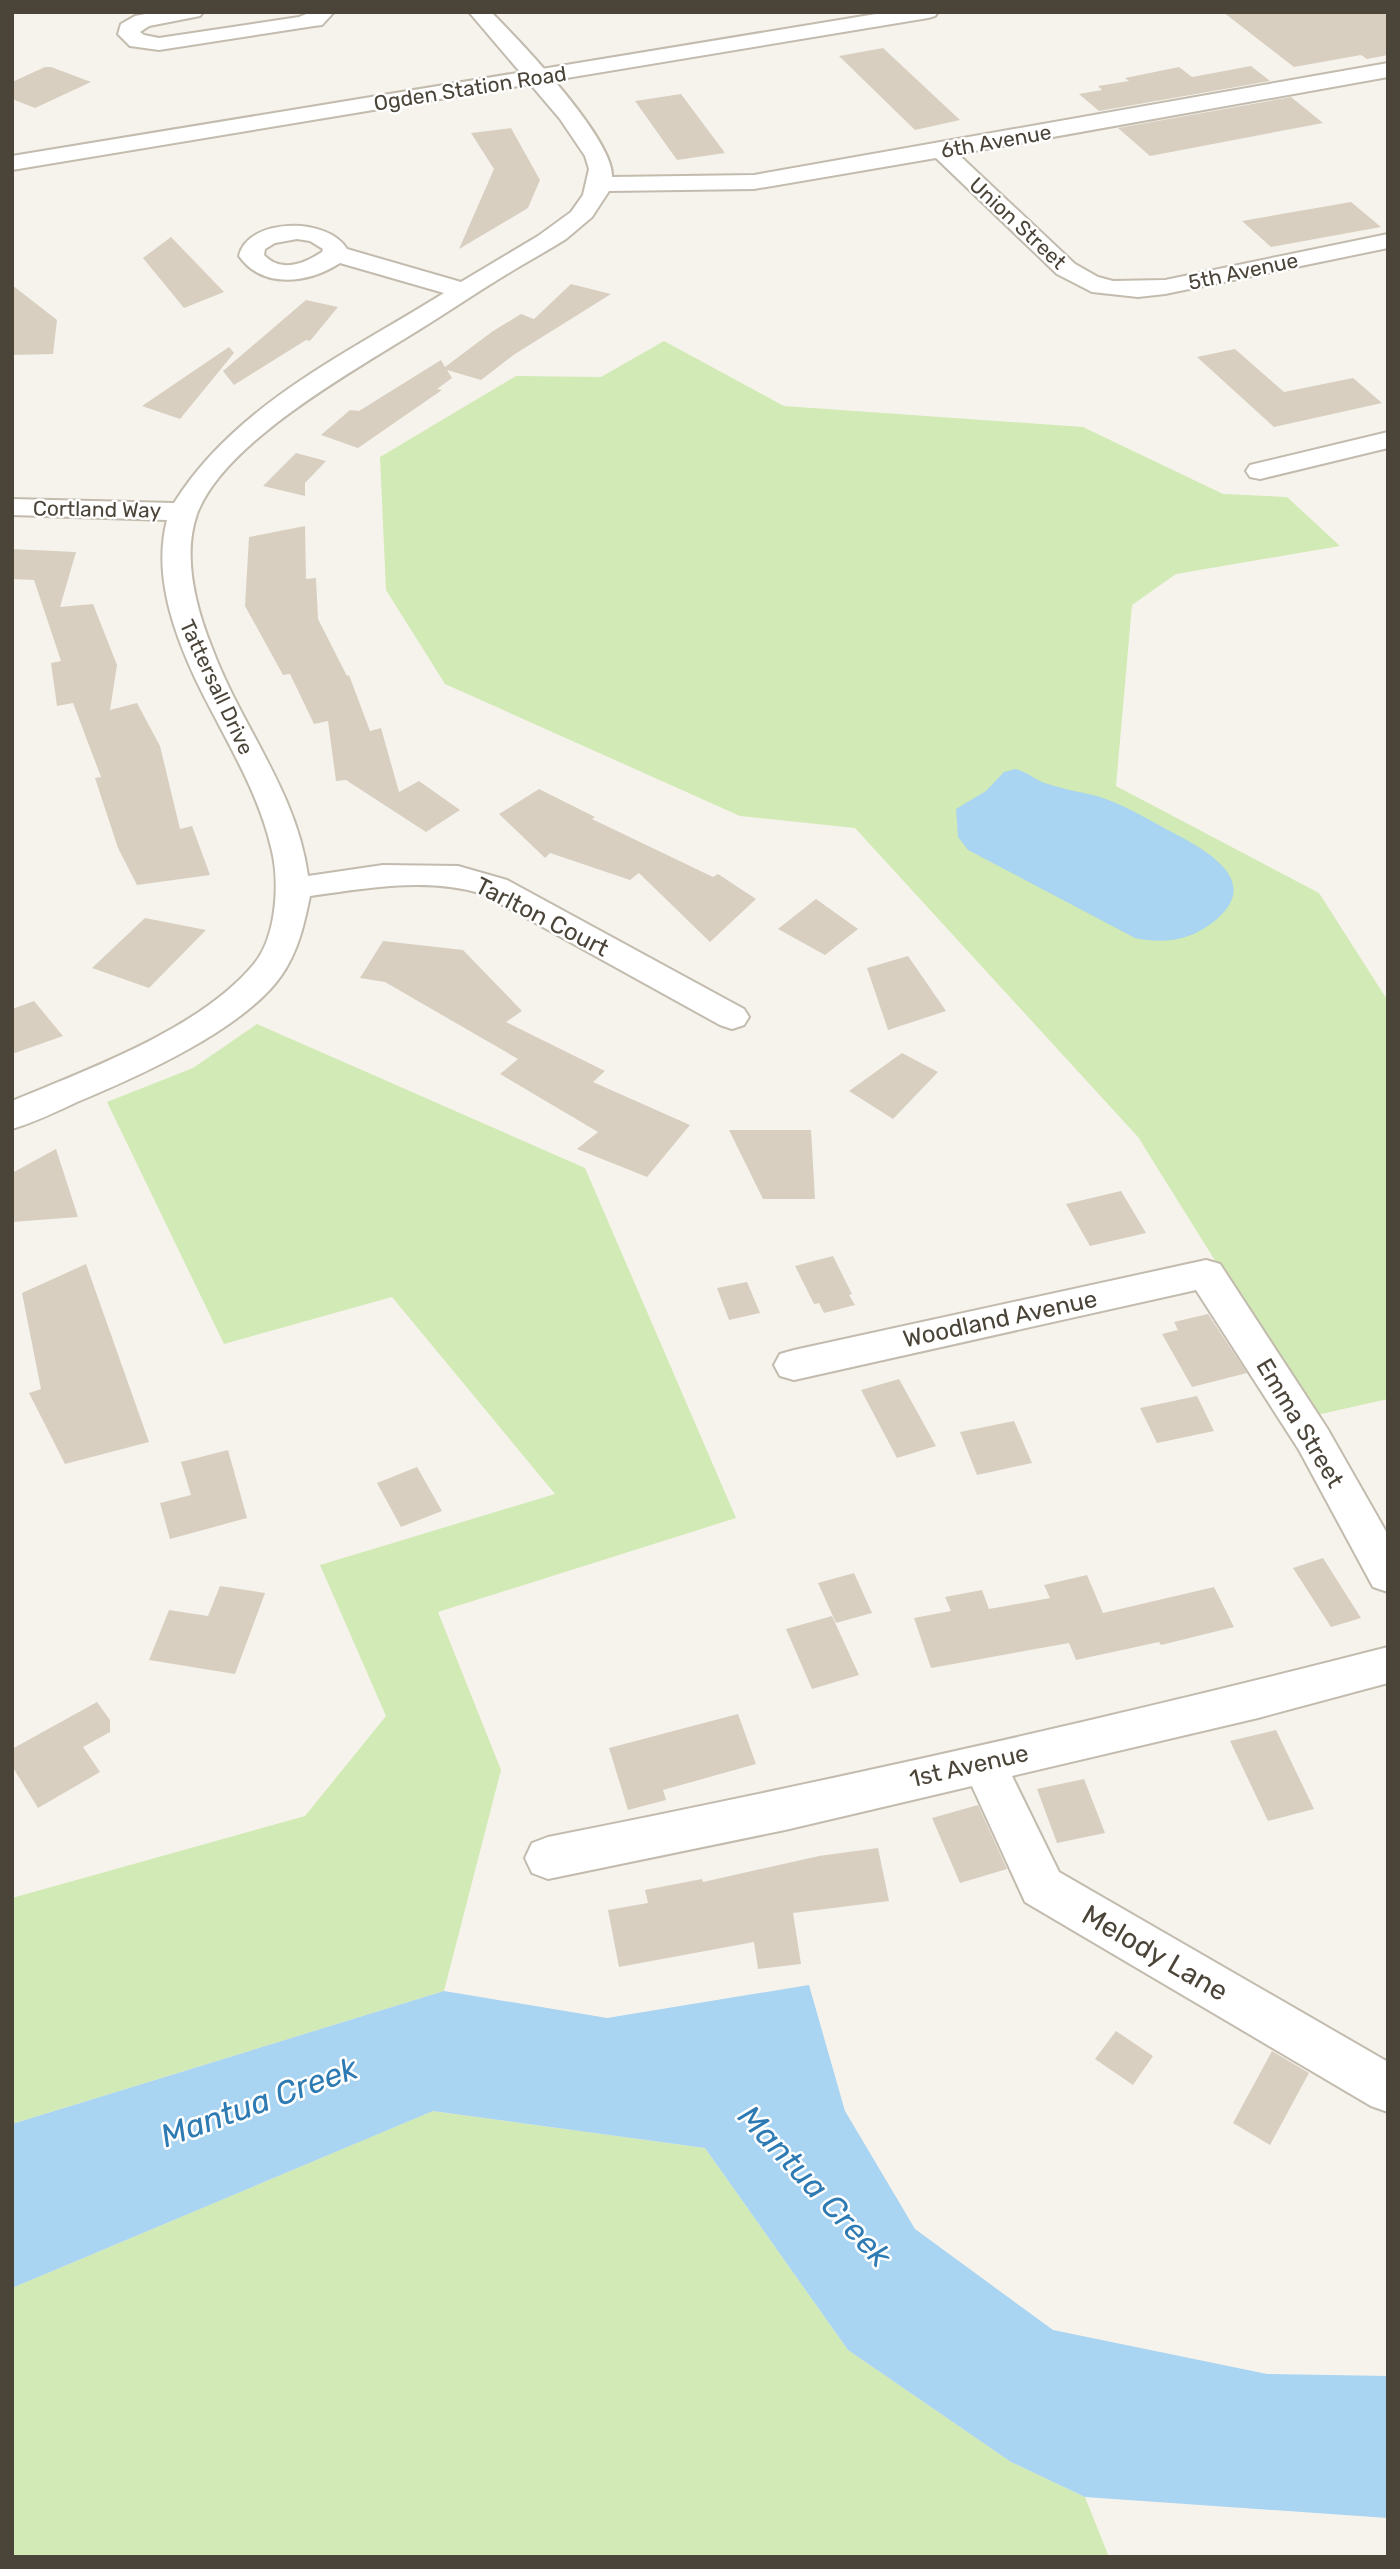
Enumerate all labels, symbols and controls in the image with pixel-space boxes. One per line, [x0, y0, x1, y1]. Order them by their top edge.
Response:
street label: Ogden Station Road [372, 60, 568, 116]
street label: 6th Avenue [939, 119, 1053, 163]
street label: Union Street [964, 172, 1072, 274]
street label: 5th Avenue [1186, 247, 1300, 295]
street label: Cortland Way [33, 495, 162, 523]
street label: Tattersall Drive [175, 616, 259, 758]
street label: Tarlton Court [471, 871, 613, 963]
street label: Woodland Avenue [900, 1285, 1100, 1353]
street label: Emma Street [1250, 1353, 1350, 1493]
street label: 1st Avenue [907, 1739, 1031, 1793]
street label: Melody Lane [1076, 1898, 1234, 2008]
water label: Mantua Creek [155, 2049, 363, 2155]
water label: Mantua Creek [730, 2097, 900, 2275]

